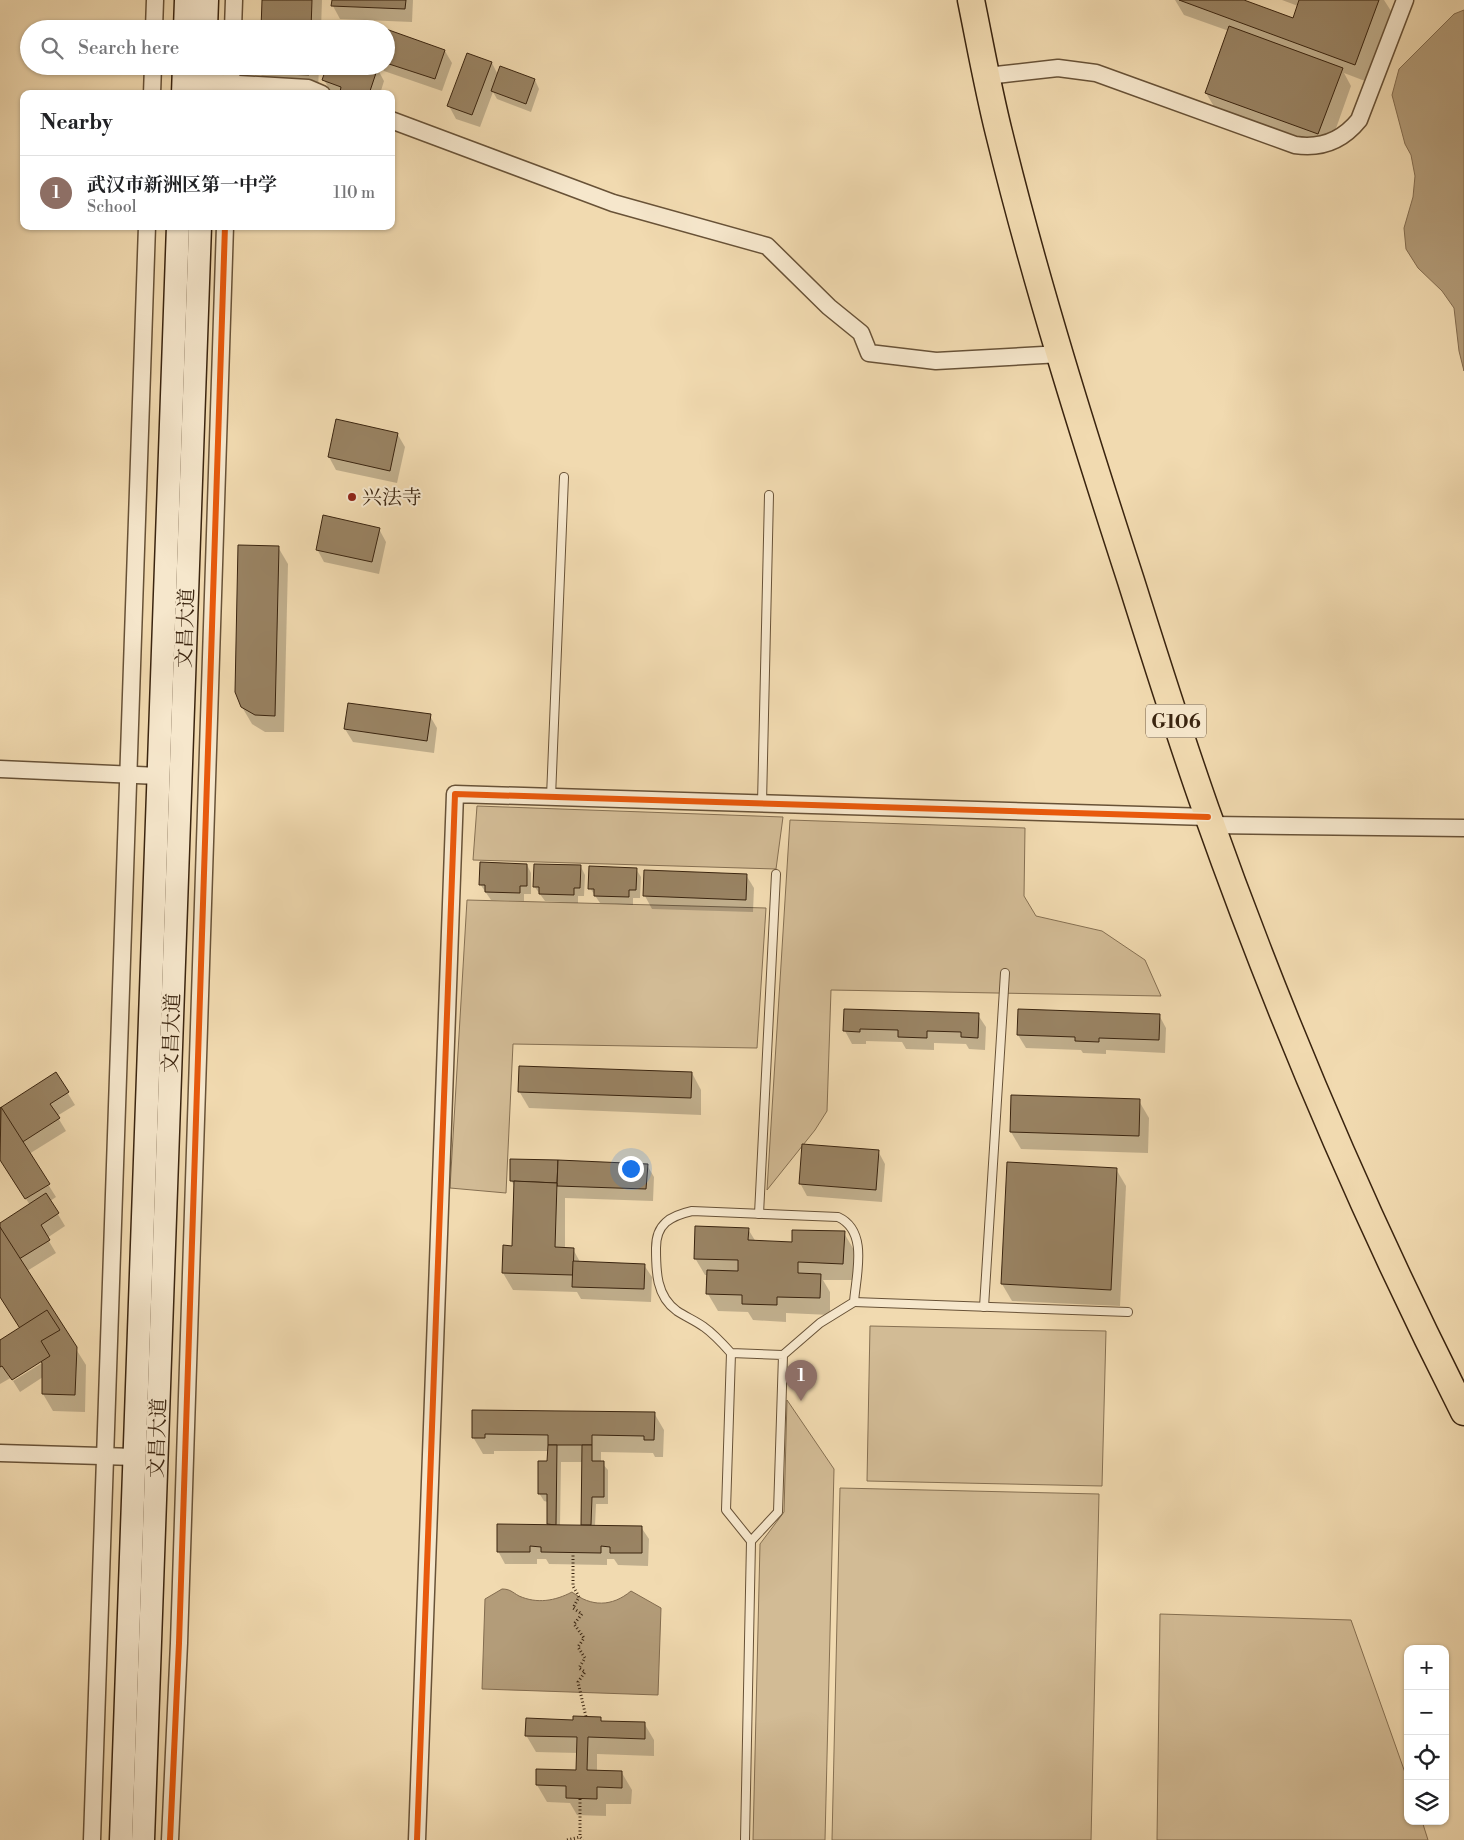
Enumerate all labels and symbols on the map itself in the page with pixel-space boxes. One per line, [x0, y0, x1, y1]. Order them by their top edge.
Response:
place label: 兴法寺 [362, 486, 422, 511]
marker: 兴法寺 [346, 491, 358, 503]
street label: 文昌大道 [173, 588, 200, 668]
road number: G106 [1146, 704, 1206, 738]
street label: 文昌大道 [159, 993, 186, 1073]
your location [618, 1156, 644, 1182]
pin: 1 [785, 1360, 817, 1401]
street label: 文昌大道 [145, 1398, 172, 1478]

